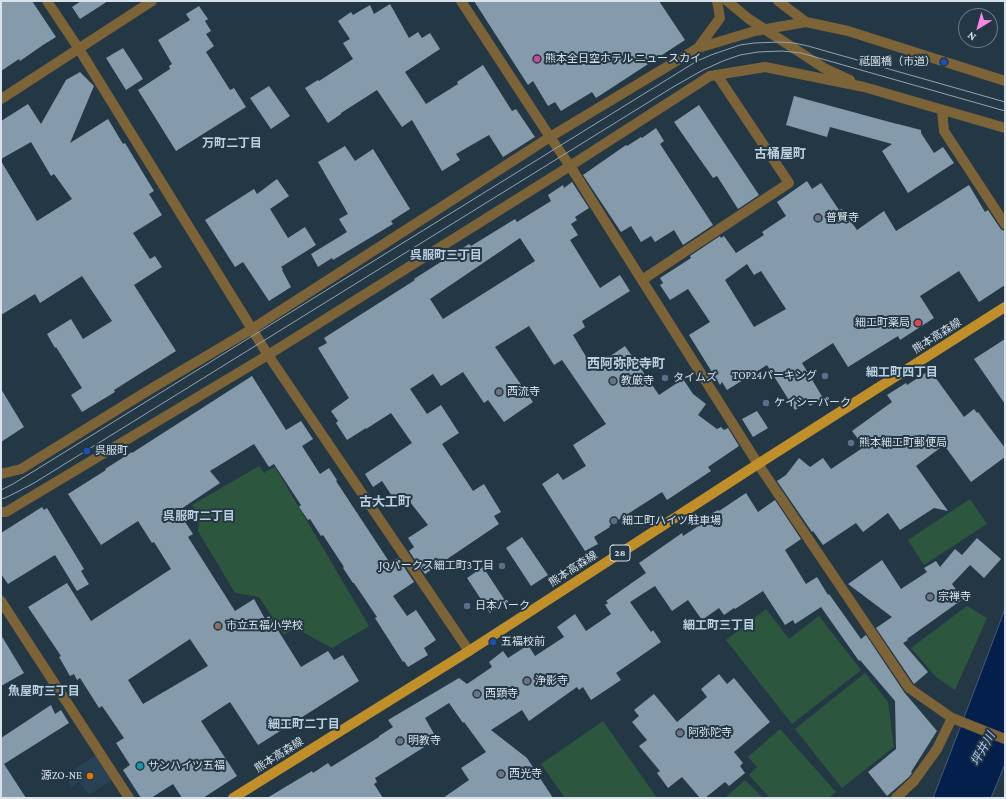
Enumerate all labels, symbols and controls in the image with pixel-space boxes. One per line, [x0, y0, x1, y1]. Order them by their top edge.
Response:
north arrow [958, 8, 998, 48]
text: N [965, 30, 978, 44]
place label: 熊本全日空ホテル ニュースカイ [545, 52, 701, 66]
marker: 熊本全日空ホテル ニュースカイ [532, 54, 542, 64]
place label: 祗園橋（市道） [859, 55, 936, 69]
marker: 祗園橋（市道） [939, 57, 949, 67]
district label: 万町二丁目 [202, 136, 262, 150]
district label: 古桶屋町 [754, 146, 806, 162]
place label: 普賢寺 [826, 211, 859, 225]
marker: 普賢寺 [813, 213, 823, 223]
district label: 呉服町三丁目 [410, 248, 482, 262]
place label: 細工町薬局 [855, 316, 910, 330]
street label: 熊本高森線 [910, 316, 964, 356]
marker: 細工町薬局 [913, 318, 923, 328]
district label: 西阿弥陀寺町 [587, 356, 665, 372]
district label: 細工町四丁目 [866, 365, 938, 379]
place label: TOP24パーキング [732, 369, 817, 383]
place label: タイムズ [673, 371, 717, 385]
marker: TOP24パーキング [820, 371, 830, 381]
marker: タイムズ [660, 373, 670, 383]
place label: 教厳寺 [621, 374, 654, 388]
marker: 教厳寺 [608, 376, 618, 386]
place label: 西流寺 [507, 385, 540, 399]
marker: 西流寺 [494, 387, 504, 397]
place label: ケイシーパーク [774, 396, 851, 410]
marker: ケイシーパーク [761, 398, 771, 408]
place label: 熊本細工町郵便局 [859, 436, 947, 450]
marker: 熊本細工町郵便局 [846, 438, 856, 448]
place label: 呉服町 [95, 444, 128, 458]
marker: 呉服町 [82, 446, 92, 456]
district label: 古大工町 [359, 494, 411, 510]
district label: 呉服町二丁目 [163, 509, 235, 523]
place label: 細工町ハイツ駐車場 [622, 514, 721, 528]
marker: 細工町ハイツ駐車場 [609, 516, 619, 526]
road number: 28 [610, 545, 630, 561]
street label: 熊本高森線 [546, 548, 600, 590]
place label: JQパークス細工町3丁目 [379, 559, 494, 573]
marker: JQパークス細工町3丁目 [497, 561, 507, 571]
place label: 宗禅寺 [938, 590, 971, 604]
marker: 宗禅寺 [925, 592, 935, 602]
place label: 日本パーク [475, 599, 530, 613]
marker: 日本パーク [462, 601, 472, 611]
district label: 細工町三丁目 [683, 618, 755, 632]
place label: 市立五福小学校 [226, 619, 303, 633]
marker: 市立五福小学校 [213, 621, 223, 631]
place label: 五福校前 [501, 635, 545, 649]
marker: 五福校前 [488, 637, 498, 647]
place label: 浄影寺 [535, 674, 568, 688]
marker: 浄影寺 [522, 676, 532, 686]
district label: 魚屋町三丁目 [8, 684, 80, 698]
place label: 西顕寺 [485, 687, 518, 701]
marker: 西顕寺 [472, 689, 482, 699]
district label: 細工町二丁目 [268, 717, 340, 731]
place label: 阿弥陀寺 [688, 726, 732, 740]
marker: 阿弥陀寺 [675, 728, 685, 738]
water label: 坪井川 [968, 730, 998, 768]
place label: 明教寺 [408, 734, 441, 748]
street label: 熊本高森線 [252, 735, 306, 775]
marker: 明教寺 [395, 736, 405, 746]
place label: サンハイツ五福 [148, 759, 225, 773]
marker: サンハイツ五福 [135, 761, 145, 771]
place label: 西光寺 [509, 767, 542, 781]
place label: 源ZO-NE [41, 769, 82, 783]
marker: 西光寺 [496, 769, 506, 779]
marker: 源ZO-NE [85, 771, 95, 781]

